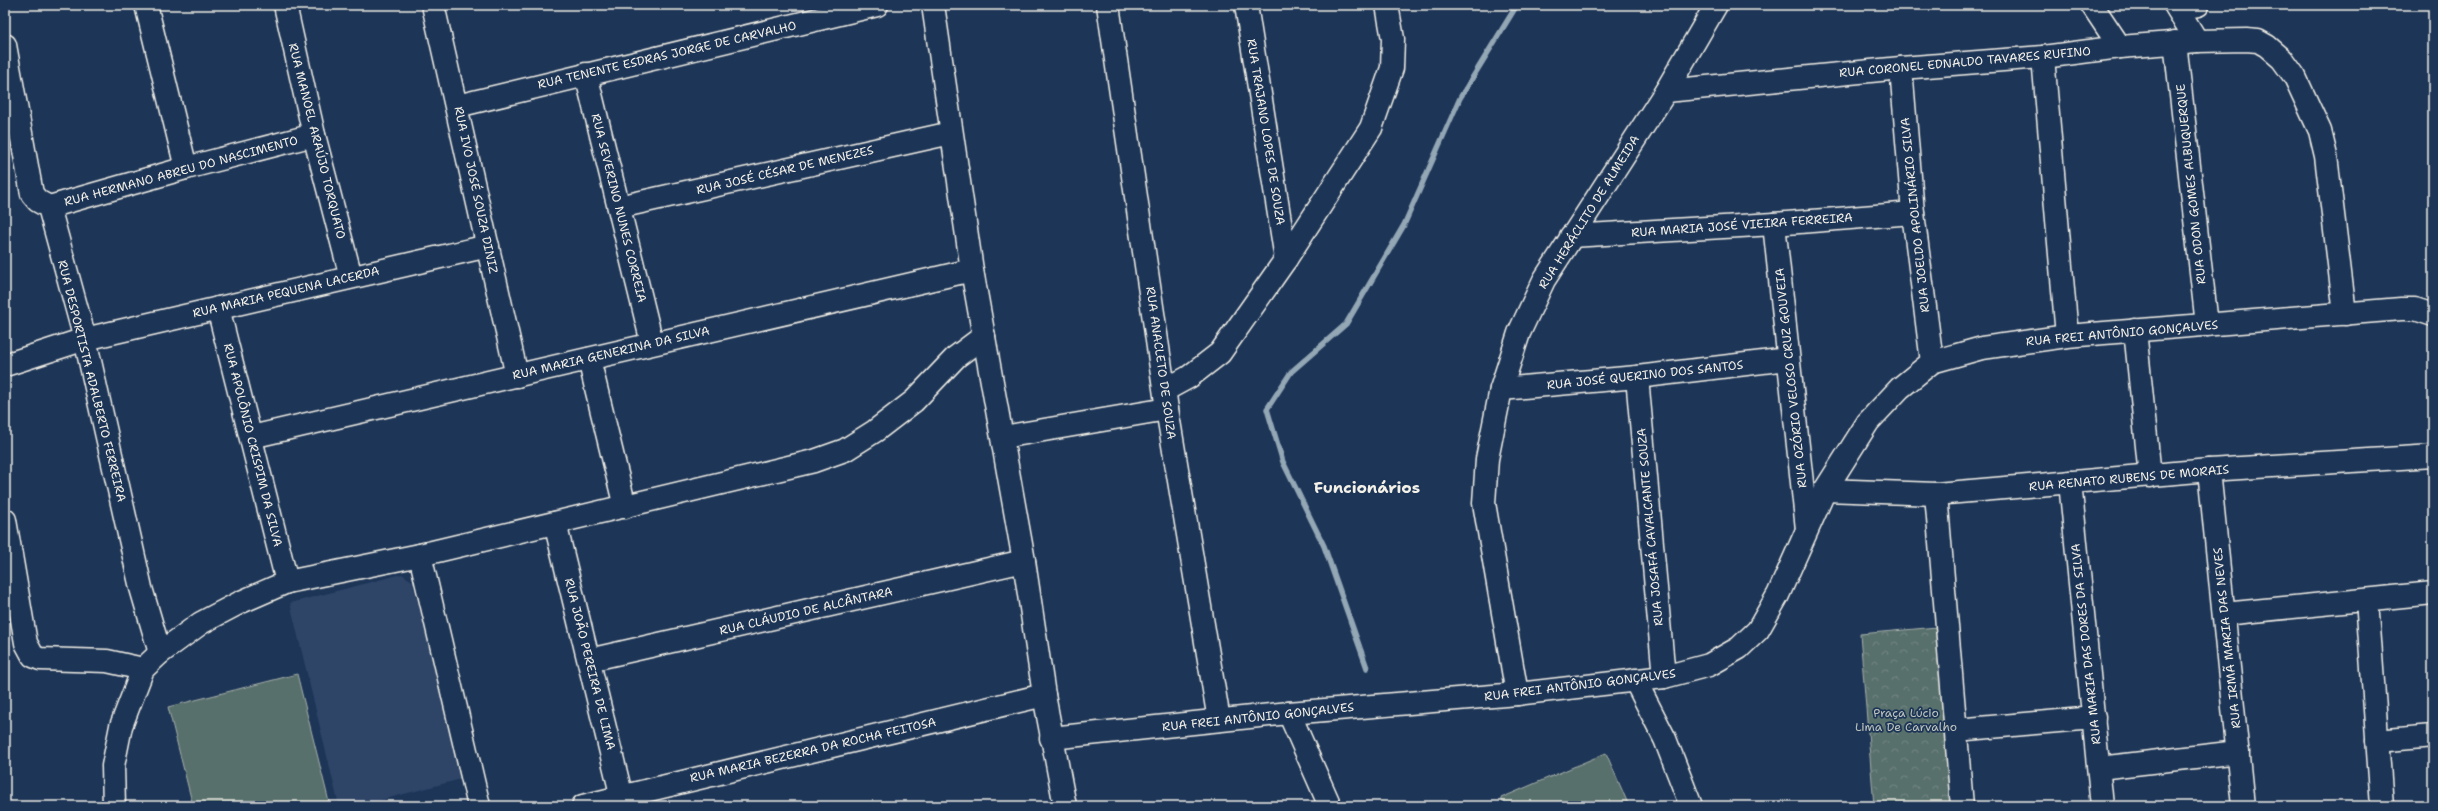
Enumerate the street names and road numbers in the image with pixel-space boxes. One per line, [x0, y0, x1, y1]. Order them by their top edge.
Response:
street label: RUA TENENTE ESDRAS JORGE DE CARVALHO [536, 17, 798, 93]
street label: RUA TRAJANO LOPES DE SOUZA [1243, 38, 1289, 227]
street label: RUA MANOEL ARAÚJO TORQUATO [285, 41, 349, 241]
street label: RUA CORONEL EDNALDO TAVARES RUFINO [1838, 43, 2092, 81]
street label: RUA ODON GOMES ALBUQUERQUE [2173, 83, 2209, 285]
street label: RUA IVO JOSÉ SOUZA DINIZ [450, 105, 502, 275]
street label: RUA SEVERINO NUNES CORREIA [588, 112, 650, 304]
street label: RUA JOELDO APOLINÁRIO SILVA [1897, 116, 1933, 313]
street label: RUA HERMANO ABREU DO NASCIMENTO [62, 132, 300, 210]
street label: RUA HERÁCLITO DE ALMEIDA [1535, 132, 1643, 292]
street label: RUA JOSÉ CÉSAR DE MENEZES [695, 142, 875, 198]
street label: RUA MARIA JOSÉ VIEIRA FERREIRA [1631, 209, 1854, 241]
street label: RUA DESPORTISTA ADALBERTO FERREIRA [54, 258, 130, 504]
street label: RUA MARIA PEQUENA LACERDA [191, 263, 381, 321]
street label: RUA OZÓRIO VELOSO CRUZ GOUVEIA [1771, 267, 1811, 489]
street label: RUA ANACLETO DE SOUZA [1142, 286, 1180, 441]
street label: RUA FREI ANTÔNIO GONÇALVES [2025, 317, 2219, 349]
street label: RUA MARIA GENERINA DA SILVA [511, 322, 711, 383]
street label: RUA APOLÔNIO CRISPIM DA SILVA [220, 342, 286, 549]
street label: RUA JOSÉ QUERINO DOS SANTOS [1546, 357, 1744, 393]
street label: RUA JOSAFÁ CAVALCANTE SOUZA [1633, 427, 1667, 627]
street label: RUA RENATO RUBENS DE MORAIS [2028, 461, 2230, 495]
street label: RUA MARIA DAS DORES DA SILVA [2067, 542, 2105, 745]
street label: RUA IRMÃ MARIA DAS NEVES [2210, 546, 2244, 729]
street label: RUA JOÃO PEREIRA DE LIMA [561, 576, 619, 752]
street label: RUA CLÁUDIO DE ALCÂNTARA [718, 583, 894, 639]
street label: RUA FREI ANTÔNIO GONÇALVES [1483, 665, 1677, 705]
street label: RUA FREI ANTÔNIO GONÇALVES [1161, 699, 1355, 735]
street label: RUA MARIA BEZERRA DA ROCHA FEITOSA [688, 714, 938, 786]

